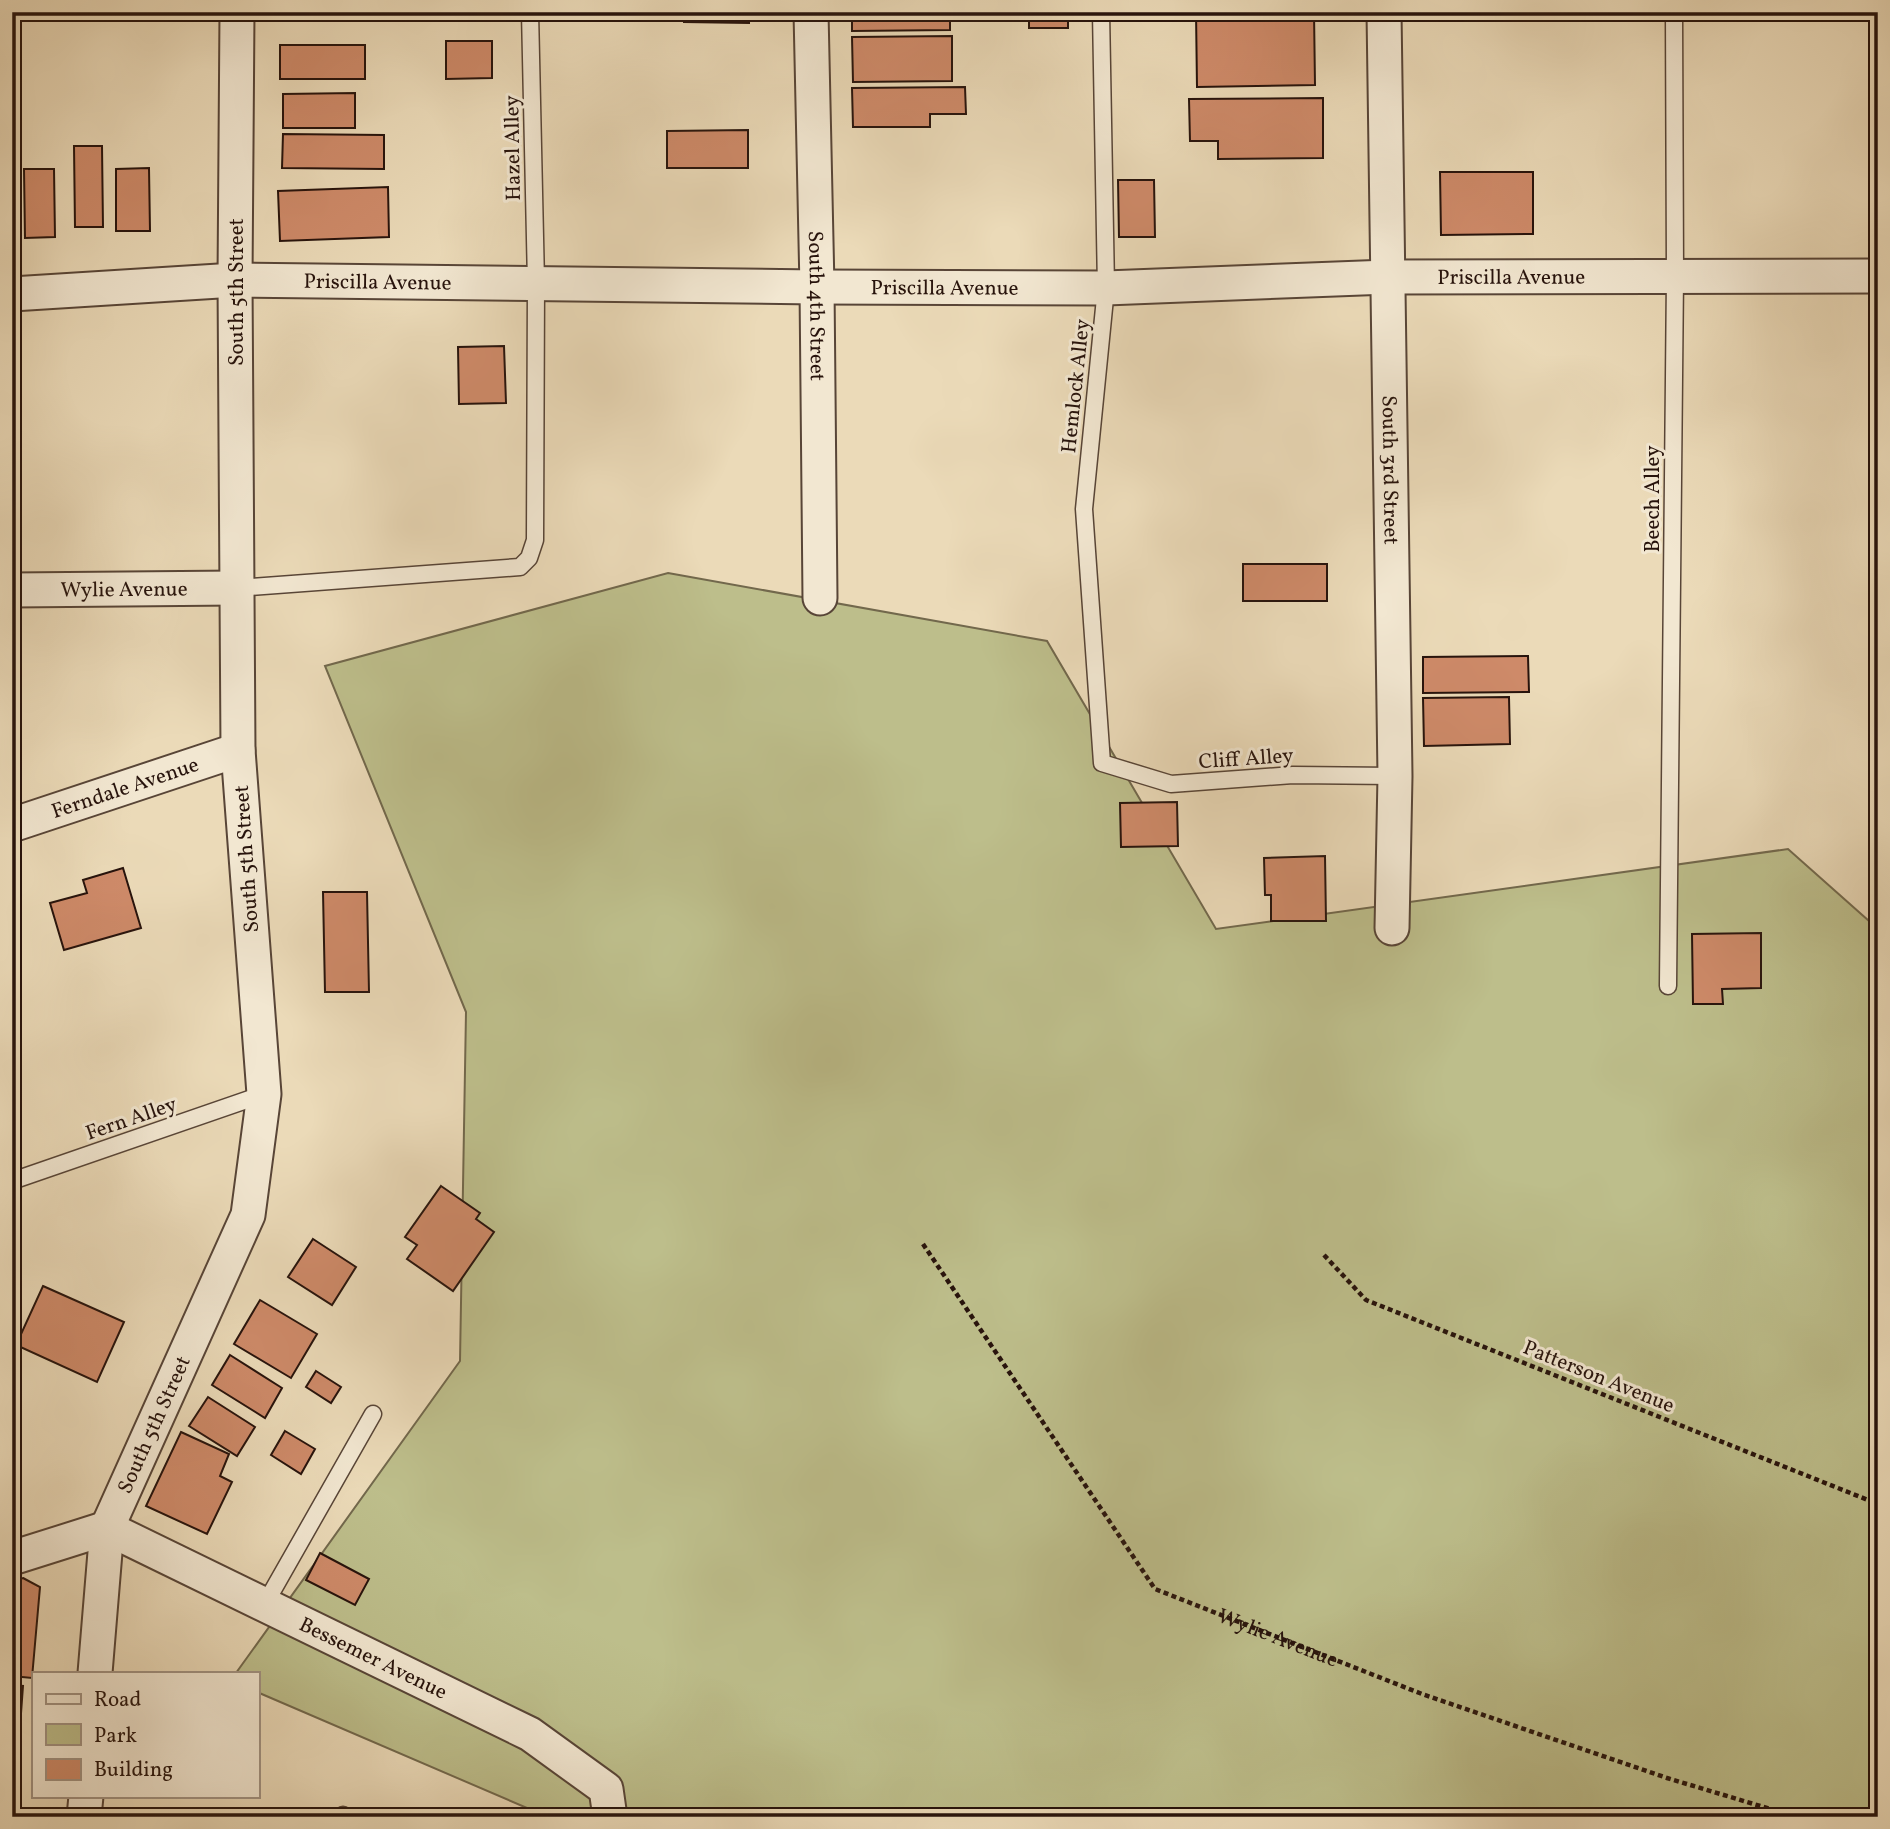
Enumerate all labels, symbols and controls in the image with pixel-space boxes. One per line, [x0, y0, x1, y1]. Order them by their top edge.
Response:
street label: Hazel Alley [498, 94, 529, 201]
street label: South 5th Street [223, 218, 252, 366]
street label: South 4th Street [800, 230, 831, 381]
street label: Priscilla Avenue [1437, 264, 1585, 293]
street label: Priscilla Avenue [303, 268, 452, 299]
street label: Priscilla Avenue [870, 274, 1019, 304]
street label: Hemlock Alley [1055, 317, 1098, 455]
street label: South 3rd Street [1374, 395, 1405, 545]
street label: Beech Alley [1639, 445, 1668, 553]
street label: Wylie Avenue [60, 575, 188, 606]
street label: Cliff Alley [1198, 742, 1295, 777]
street label: Ferndale Avenue [48, 751, 203, 827]
street label: South 5th Street [228, 784, 267, 934]
street label: Fern Alley [82, 1090, 182, 1149]
street label: Patterson Avenue [1518, 1334, 1679, 1421]
street label: South 5th Street [111, 1352, 199, 1499]
street label: Wylie Avenue [1213, 1602, 1342, 1676]
street label: Bessemer Avenue [294, 1611, 452, 1707]
legend [32, 1672, 259, 1798]
text: Road [94, 1686, 141, 1715]
text: Park [94, 1722, 137, 1751]
text: Building [94, 1756, 173, 1785]

